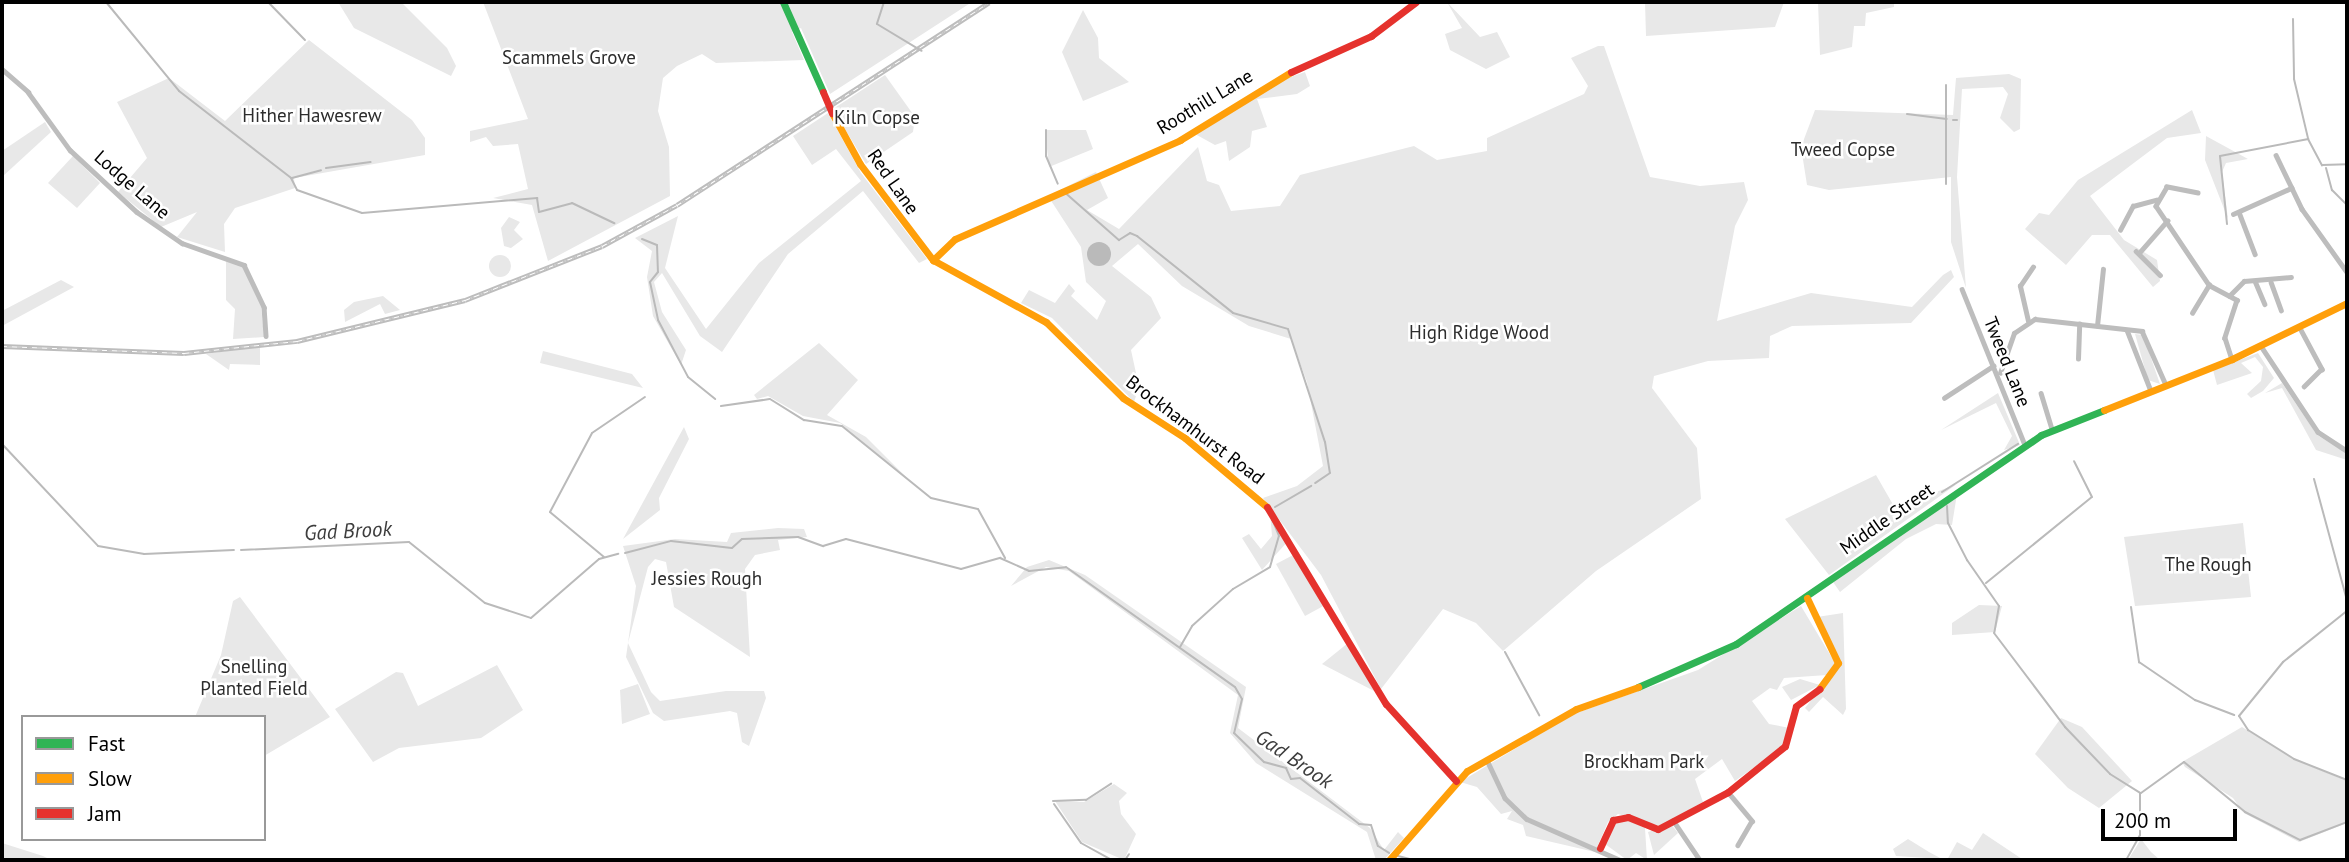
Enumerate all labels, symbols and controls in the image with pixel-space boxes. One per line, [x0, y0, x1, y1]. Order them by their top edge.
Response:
park label: Scammels Grove [502, 47, 636, 69]
street label: Roothill Lane [1153, 64, 1257, 140]
park label: Hither Hawesrew [242, 105, 382, 127]
park label: Kiln Copse [834, 107, 920, 129]
park label: Tweed Copse [1791, 139, 1895, 161]
street label: Red Lane [862, 145, 924, 219]
street label: Lodge Lane [89, 146, 175, 224]
street label: Tweed Lane [1979, 314, 2035, 410]
park label: High Ridge Wood [1409, 322, 1549, 344]
street label: Brockhamhurst Road [1121, 370, 1269, 490]
street label: Middle Street [1836, 478, 1938, 560]
water label: Gad Brook [304, 516, 392, 546]
park label: The Rough [2164, 554, 2252, 576]
park label: Jessies Rough [652, 568, 762, 590]
park label: Snelling Planted Field [200, 656, 308, 700]
legend [21, 715, 266, 841]
water label: Gad Brook [1251, 724, 1337, 794]
text: Fast [88, 730, 125, 757]
park label: Brockham Park [1584, 751, 1704, 773]
text: Slow [88, 765, 132, 792]
scale bar [2104, 796, 2240, 840]
text: Jam [88, 800, 122, 827]
text: 200 m [2114, 807, 2171, 834]

